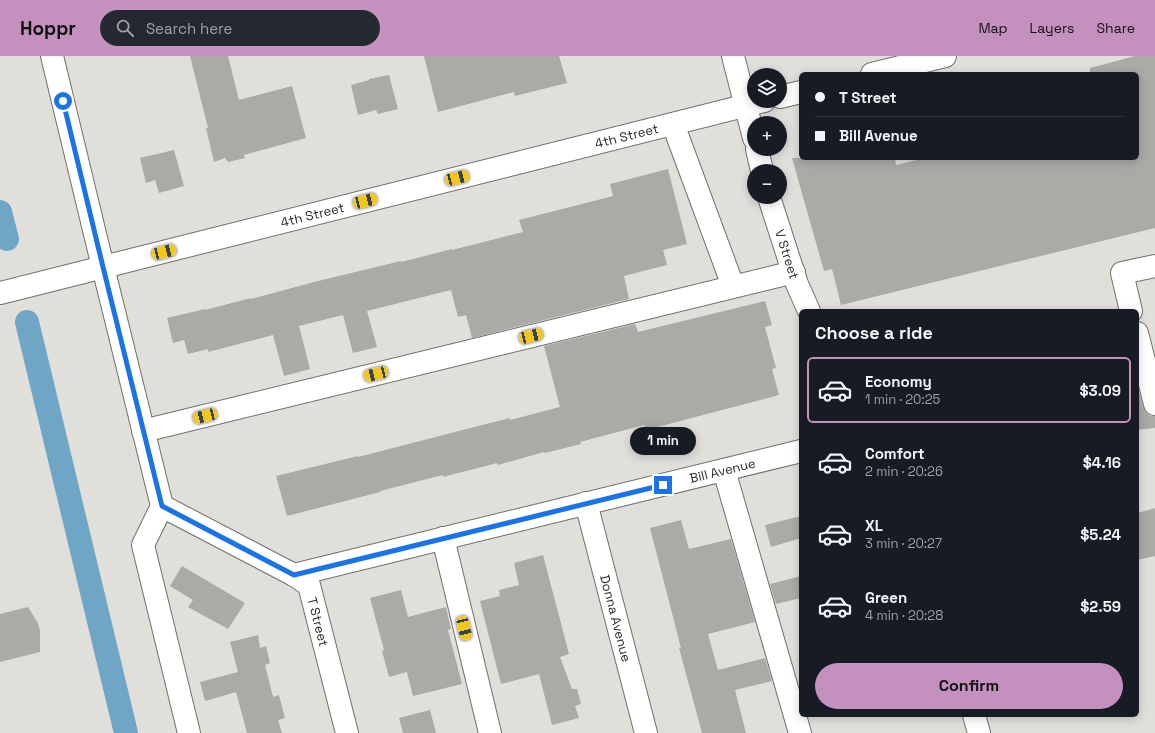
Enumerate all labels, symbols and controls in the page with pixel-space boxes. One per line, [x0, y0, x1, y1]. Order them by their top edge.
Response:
search box [100, 10, 380, 46]
text: Hoppr [20, 16, 76, 41]
icon: search [114, 17, 136, 39]
text: Search here [146, 19, 232, 38]
text: Map [978, 19, 1008, 37]
text: Layers [1030, 19, 1074, 37]
text: Share [1096, 19, 1135, 37]
map controls [747, 68, 787, 204]
button: layers [747, 68, 787, 108]
text: T Street [839, 88, 897, 107]
route start [54, 92, 72, 110]
button: + [747, 116, 787, 156]
street label: 4th Street [593, 119, 660, 152]
text: Bill Avenue [839, 126, 918, 145]
button: − [747, 164, 787, 204]
car [444, 169, 470, 187]
car [352, 192, 378, 210]
street label: 4th Street [279, 198, 346, 231]
street label: V Street [771, 227, 803, 281]
car [151, 243, 177, 261]
text: Choose a ride [815, 321, 933, 344]
car [518, 327, 544, 345]
car [363, 365, 389, 383]
icon: car [817, 372, 853, 408]
text: Economy [865, 372, 932, 391]
text: $3.09 [1080, 381, 1121, 400]
text: 1 min · 20:25 [865, 391, 940, 408]
car [192, 407, 218, 425]
callout: 1 min [630, 427, 696, 455]
text: 1 min [647, 432, 679, 449]
icon: car [817, 444, 853, 480]
text: Comfort [865, 444, 925, 463]
text: $4.16 [1083, 453, 1121, 472]
street label: Bill Avenue [688, 454, 757, 486]
text: 2 min · 20:26 [865, 463, 943, 480]
route end [654, 476, 672, 494]
icon: car [817, 516, 853, 552]
text: XL [865, 516, 883, 535]
text: $5.24 [1080, 525, 1121, 544]
text: 3 min · 20:27 [865, 535, 942, 552]
street label: Donna Avenue [597, 573, 636, 663]
icon: car [817, 588, 853, 624]
text: Green [865, 588, 907, 607]
street label: T Street [304, 595, 333, 648]
text: $2.59 [1080, 597, 1121, 616]
text: 4 min · 20:28 [865, 607, 943, 624]
car [455, 615, 473, 641]
button: Confirm [815, 663, 1123, 709]

